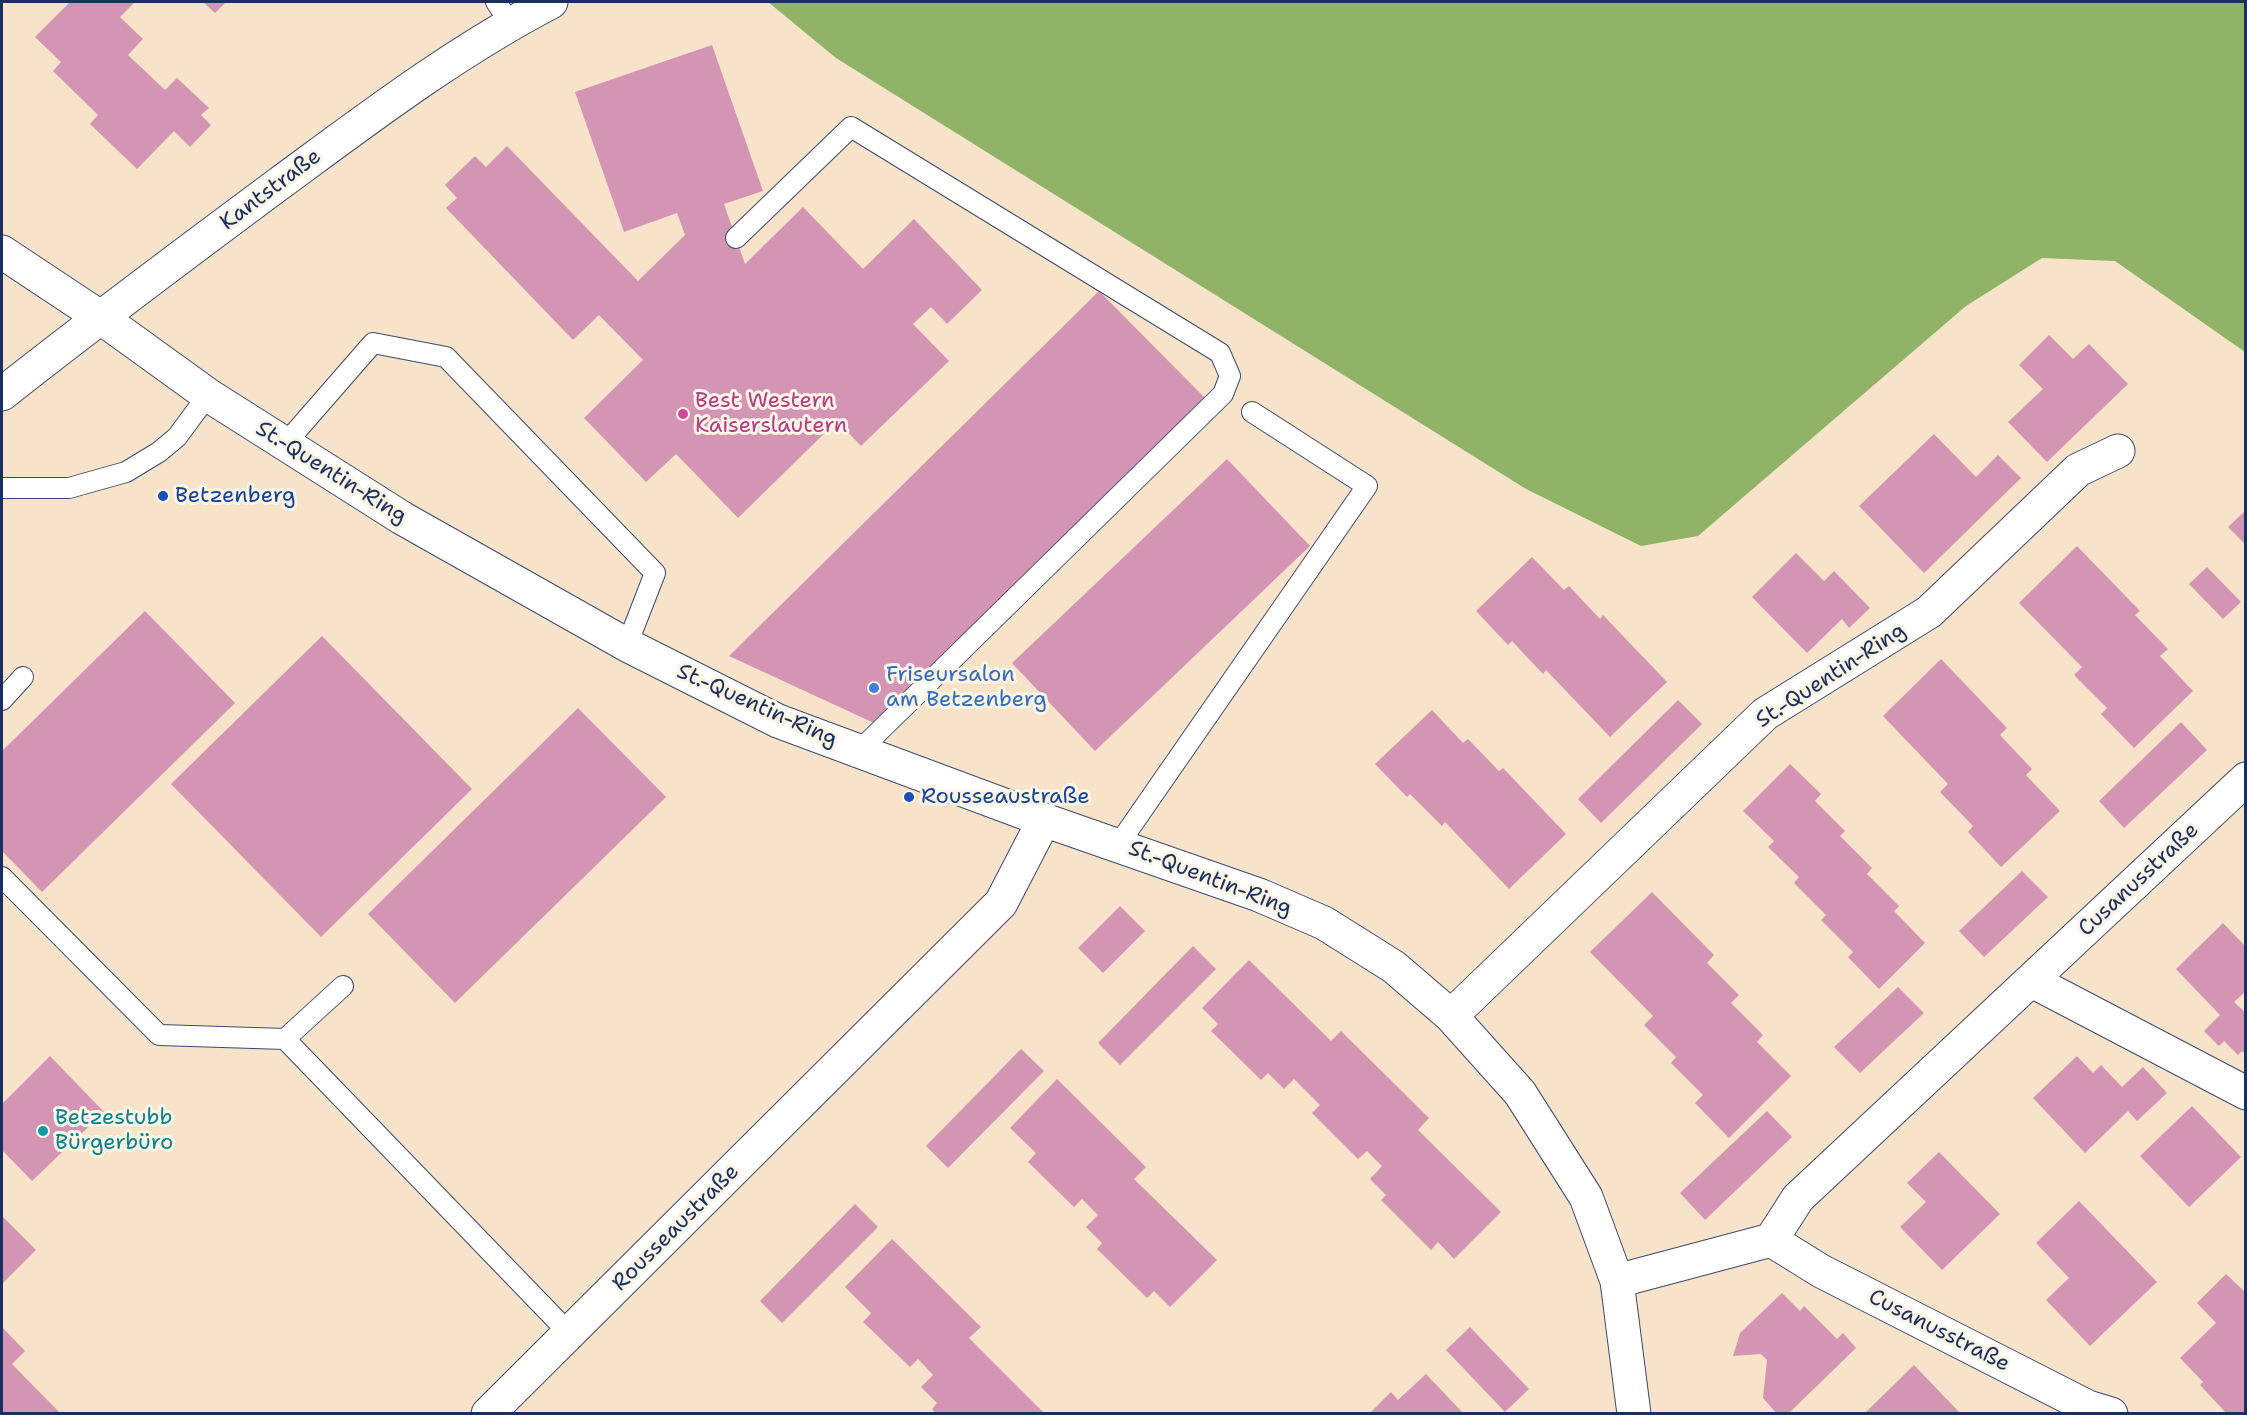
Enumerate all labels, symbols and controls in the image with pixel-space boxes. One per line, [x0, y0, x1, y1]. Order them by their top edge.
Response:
street label: Kantstraße [215, 144, 327, 236]
place label: Best Western Kaiserslautern [695, 388, 847, 440]
marker: Best Western Kaiserslautern [676, 407, 690, 421]
street label: St.-Quentin-Ring [251, 416, 411, 530]
place label: Betzenberg [175, 483, 296, 509]
marker: Betzenberg [156, 489, 170, 503]
street label: St.-Quentin-Ring [1751, 618, 1911, 734]
street label: St.-Quentin-Ring [673, 659, 841, 753]
place label: Friseursalon am Betzenberg [886, 662, 1047, 714]
marker: Friseursalon am Betzenberg [867, 681, 881, 695]
place label: Rousseaustraße [921, 784, 1090, 810]
marker: Rousseaustraße [902, 790, 916, 804]
street label: Cusanusstraße [2073, 817, 2205, 943]
street label: St.-Quentin-Ring [1124, 836, 1296, 922]
place label: Betzestubb Bürgerbüro [55, 1105, 173, 1156]
marker: Betzestubb Bürgerbüro [36, 1124, 50, 1138]
street label: Rousseaustraße [607, 1159, 745, 1297]
street label: Cusanusstraße [1864, 1284, 2014, 1378]

